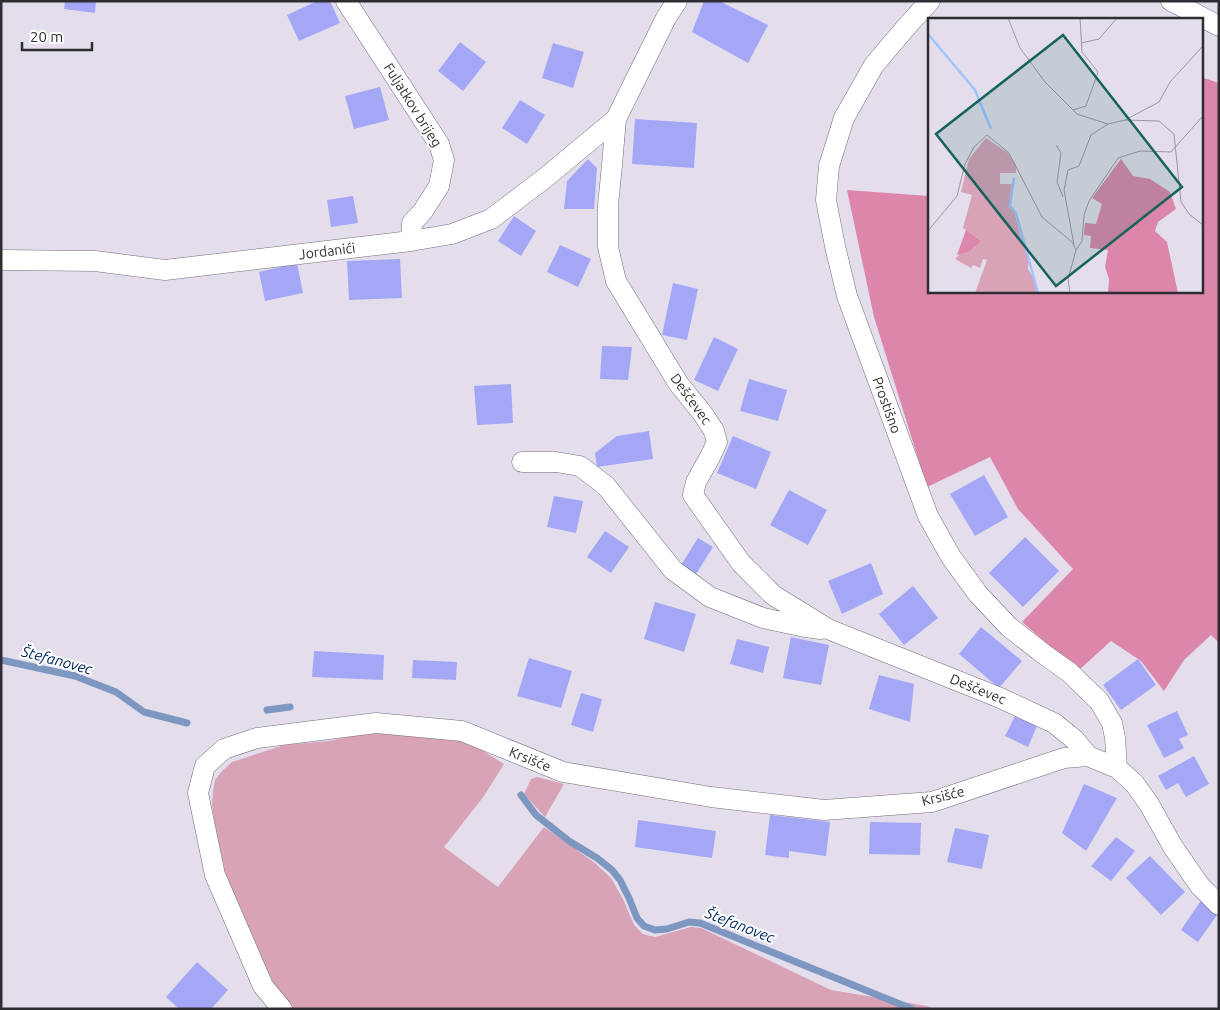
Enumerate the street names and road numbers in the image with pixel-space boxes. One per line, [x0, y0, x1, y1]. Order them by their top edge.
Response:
street label: Fuljatkov brijeg [381, 60, 445, 150]
street label: Jordanići [298, 240, 356, 262]
street label: Deščevec [667, 370, 715, 428]
street label: Prostišno [869, 374, 905, 436]
street label: Deščevec [948, 671, 1009, 708]
street label: Krsišće [507, 743, 553, 775]
street label: Krsišće [920, 783, 966, 809]

